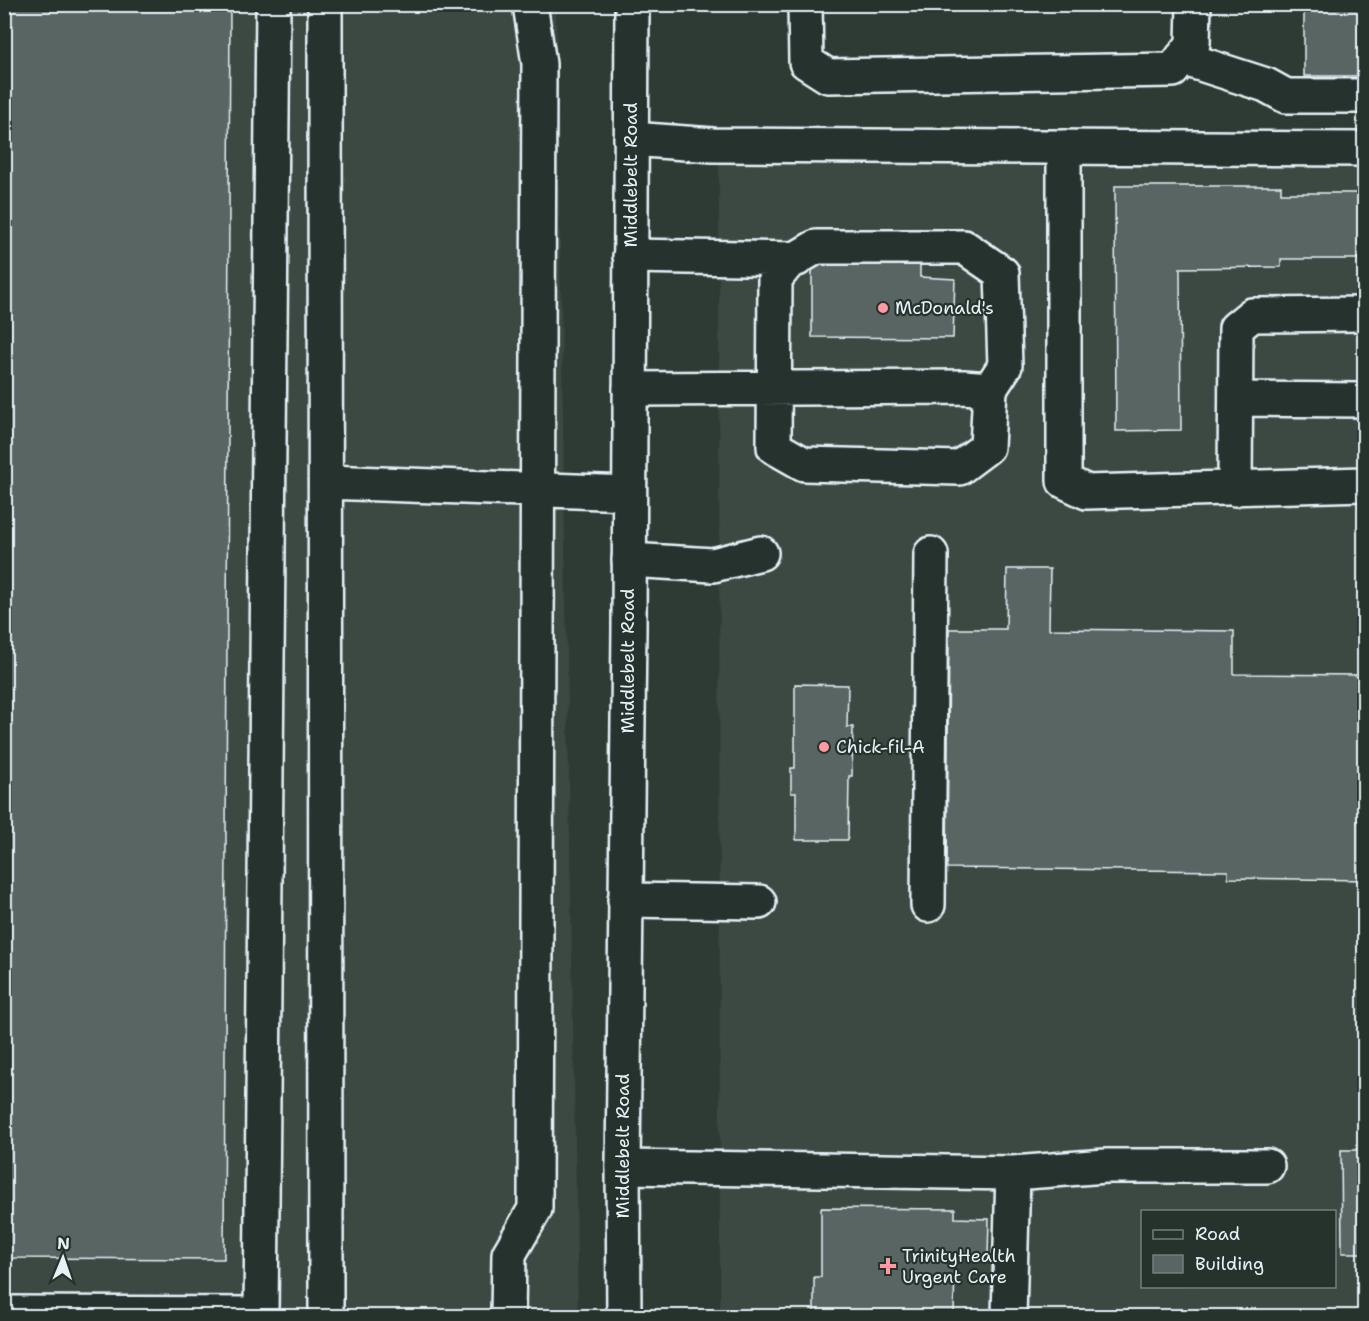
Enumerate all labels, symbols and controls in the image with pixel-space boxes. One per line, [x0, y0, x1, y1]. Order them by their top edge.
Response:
street label: Middlebelt Road [619, 102, 643, 248]
place label: McDonald's [895, 296, 994, 320]
marker: McDonald's [876, 301, 890, 315]
street label: Middlebelt Road [616, 588, 640, 734]
place label: Chick-fil-A [836, 735, 925, 759]
marker: Chick-fil-A [817, 740, 831, 754]
street label: Middlebelt Road [611, 1073, 635, 1219]
legend [1141, 1210, 1336, 1288]
text: Road [1195, 1222, 1240, 1246]
north arrow [33, 1228, 93, 1288]
text: N [57, 1233, 70, 1254]
place label: TrinityHealth Urgent Care [902, 1244, 1016, 1289]
text: Building [1195, 1252, 1264, 1276]
marker: TrinityHealth Urgent Care [879, 1257, 897, 1275]

